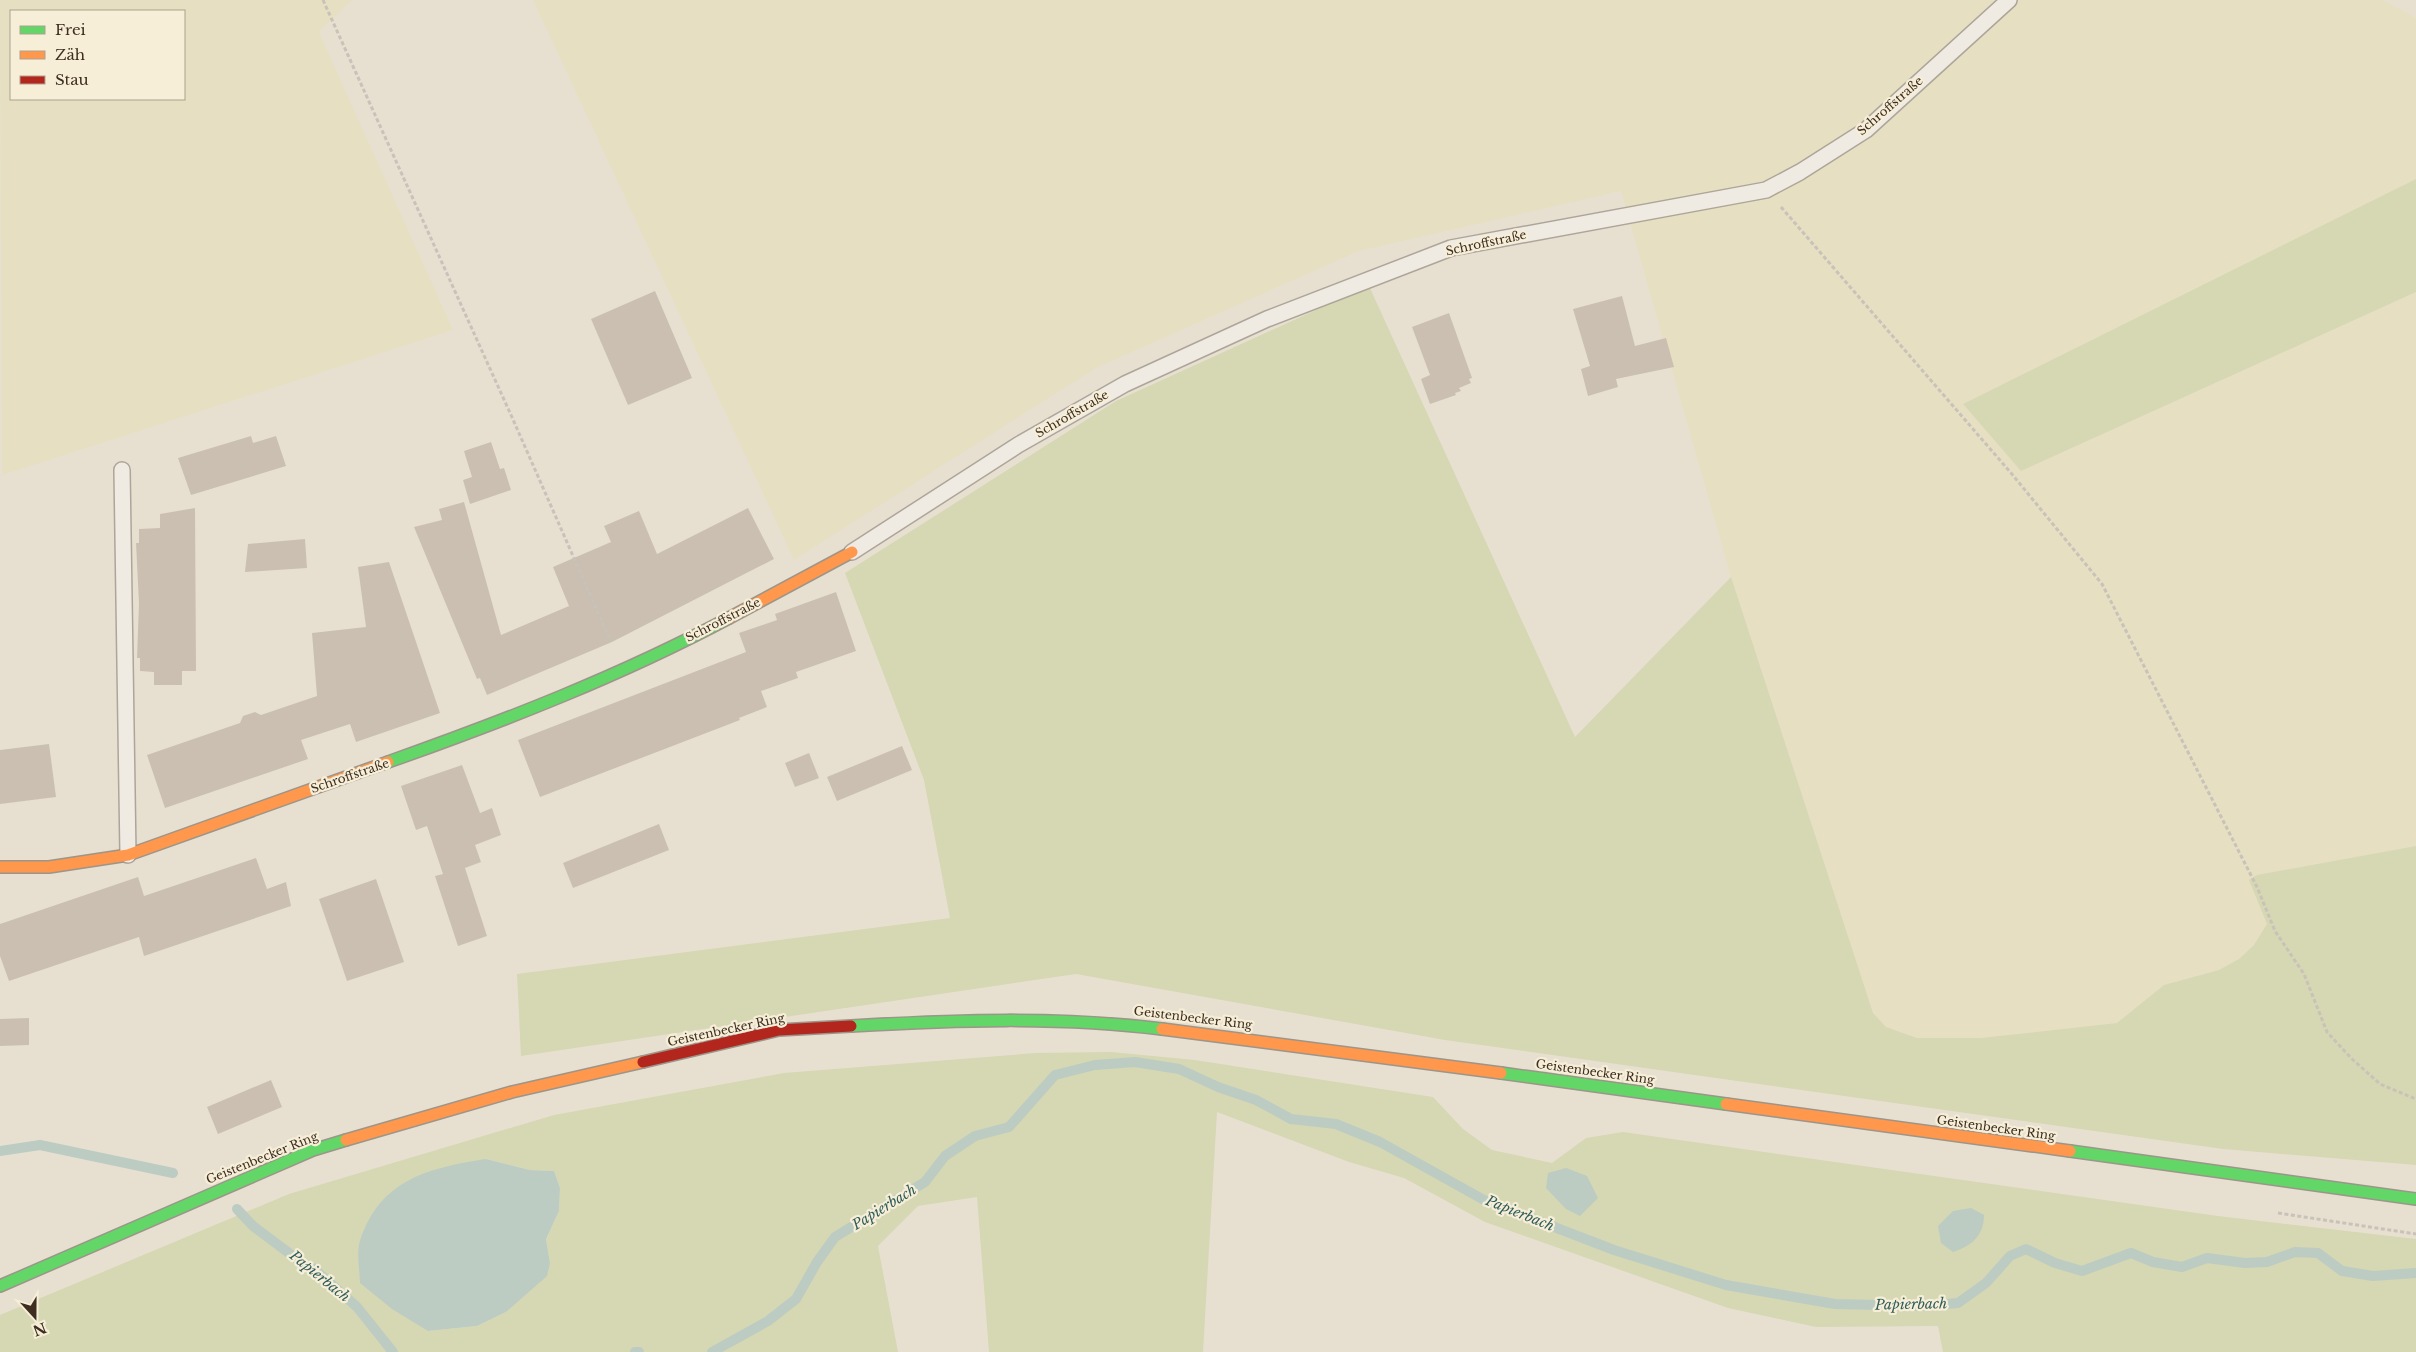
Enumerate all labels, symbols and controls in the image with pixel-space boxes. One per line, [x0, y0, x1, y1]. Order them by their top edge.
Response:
legend [10, 10, 185, 100]
text: Frei [55, 20, 86, 39]
text: Zäh [55, 45, 85, 64]
text: Stau [55, 70, 89, 89]
street label: Schroffstraße [1854, 73, 1926, 138]
street label: Schroffstraße [1444, 227, 1528, 258]
street label: Schroffstraße [1032, 386, 1111, 441]
street label: Schroffstraße [683, 594, 763, 645]
street label: Schroffstraße [309, 755, 391, 796]
street label: Geistenbecker Ring [1133, 1003, 1254, 1032]
street label: Geistenbecker Ring [666, 1010, 787, 1049]
street label: Geistenbecker Ring [1535, 1056, 1656, 1087]
street label: Geistenbecker Ring [1936, 1112, 2057, 1143]
street label: Geistenbecker Ring [204, 1128, 321, 1187]
water label: Papierbach [848, 1180, 919, 1234]
water label: Papierbach [1482, 1191, 1557, 1235]
water label: Papierbach [286, 1246, 354, 1306]
north arrow [10, 1292, 60, 1342]
water label: Papierbach [1874, 1294, 1947, 1314]
text: N [30, 1318, 49, 1340]

